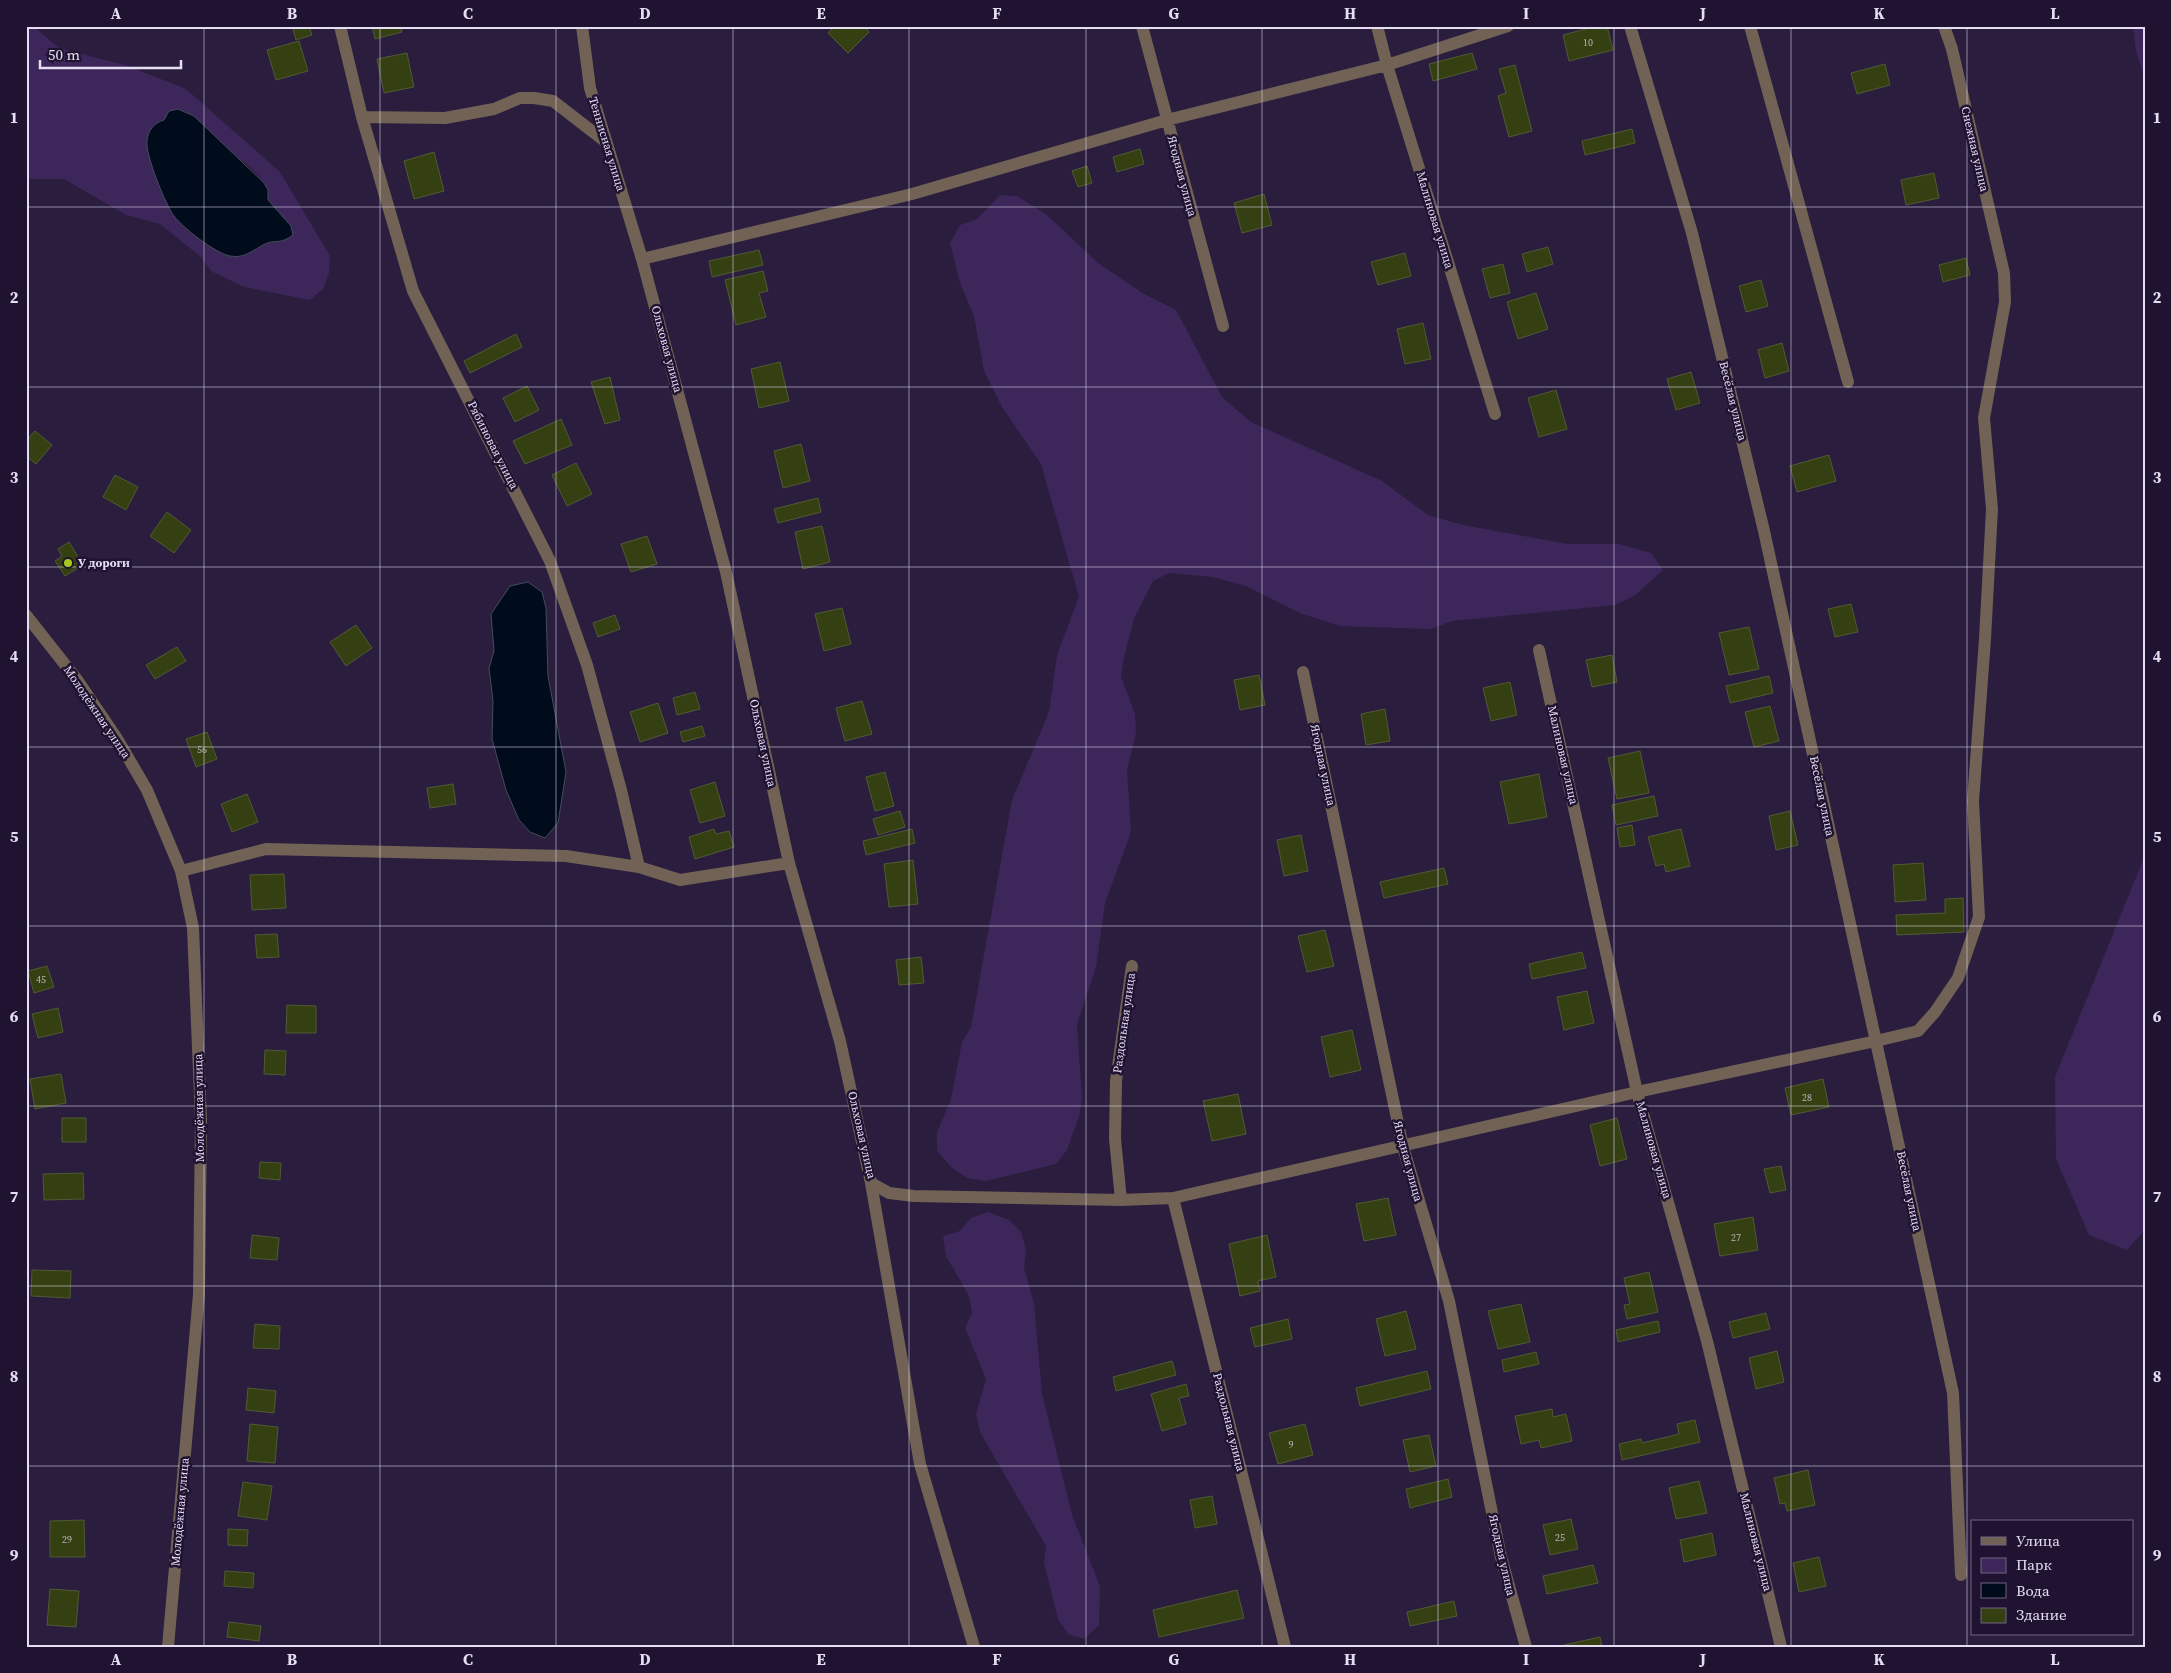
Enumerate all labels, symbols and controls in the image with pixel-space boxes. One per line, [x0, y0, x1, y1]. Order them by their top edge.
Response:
text: A [111, 2, 122, 24]
text: B [287, 2, 298, 24]
text: C [463, 2, 473, 24]
text: D [639, 2, 651, 24]
text: E [816, 2, 826, 24]
text: F [992, 2, 1002, 24]
text: G [1169, 2, 1180, 24]
text: H [1344, 2, 1356, 24]
text: I [1523, 2, 1529, 24]
text: J [1699, 2, 1706, 24]
text: K [1873, 2, 1885, 24]
text: L [2050, 2, 2060, 24]
house number: 10 [1583, 36, 1593, 49]
scale bar [40, 38, 181, 70]
text: 50 m [48, 44, 80, 65]
street label: Теннисная улица [585, 95, 629, 194]
street label: Снежная улица [1957, 105, 1993, 194]
text: 1 [10, 106, 18, 128]
text: 1 [2153, 106, 2161, 128]
street label: Ягодная улица [1164, 134, 1201, 219]
street label: Малиновая улица [1413, 170, 1458, 271]
text: 2 [10, 286, 19, 308]
text: 2 [2153, 286, 2162, 308]
street label: Ольховая улица [648, 304, 686, 395]
street label: Весёлая улица [1715, 360, 1751, 443]
street label: Рябиновая улица [464, 398, 523, 493]
text: 3 [10, 466, 19, 488]
text: 3 [2153, 466, 2162, 488]
place label: У дороги [78, 555, 130, 571]
marker: У дороги [62, 557, 74, 569]
text: 4 [10, 645, 19, 667]
text: 4 [2153, 645, 2162, 667]
street label: Молодёжная улица [60, 662, 135, 762]
street label: Ольховая улица [746, 698, 780, 789]
street label: Малиновая улица [1544, 704, 1582, 807]
street label: Ягодная улица [1307, 723, 1340, 808]
house number: 56 [197, 743, 207, 756]
street label: Весёлая улица [1806, 755, 1838, 838]
text: 5 [10, 825, 19, 847]
text: 5 [2153, 825, 2162, 847]
street label: Раздольная улица [1109, 971, 1139, 1074]
house number: 45 [36, 973, 46, 986]
text: 6 [10, 1005, 19, 1027]
text: 6 [2153, 1005, 2162, 1027]
street label: Молодёжная улица [190, 1053, 208, 1163]
street label: Ольховая улица [844, 1090, 880, 1181]
house number: 28 [1802, 1091, 1812, 1104]
street label: Малиновая улица [1632, 1099, 1676, 1201]
street label: Ягодная улица [1390, 1119, 1427, 1204]
street label: Весёлая улица [1893, 1150, 1925, 1233]
text: 7 [10, 1185, 19, 1207]
text: 7 [2153, 1185, 2162, 1207]
house number: 27 [1731, 1231, 1741, 1244]
text: 8 [10, 1365, 18, 1387]
text: 8 [2153, 1365, 2161, 1387]
street label: Раздольная улица [1209, 1371, 1249, 1474]
house number: 9 [1289, 1438, 1294, 1451]
street label: Молодёжная улица [167, 1456, 193, 1567]
street label: Малиновая улица [1736, 1491, 1776, 1594]
street label: Ягодная улица [1485, 1513, 1519, 1598]
legend [1971, 1520, 2134, 1636]
text: Улица [2016, 1530, 2060, 1551]
house number: 25 [1555, 1531, 1565, 1544]
house number: 29 [62, 1533, 72, 1546]
text: 9 [10, 1544, 19, 1566]
text: 9 [2153, 1544, 2162, 1566]
text: Парк [2016, 1554, 2052, 1575]
text: Вода [2016, 1580, 2050, 1601]
text: Здание [2016, 1604, 2067, 1625]
text: A [111, 1648, 122, 1670]
text: B [287, 1648, 298, 1670]
text: C [463, 1648, 473, 1670]
text: D [639, 1648, 651, 1670]
text: E [816, 1648, 826, 1670]
text: F [992, 1648, 1002, 1670]
text: G [1169, 1648, 1180, 1670]
text: H [1344, 1648, 1356, 1670]
text: I [1523, 1648, 1529, 1670]
text: J [1699, 1648, 1706, 1670]
text: K [1873, 1648, 1885, 1670]
text: L [2050, 1648, 2060, 1670]

